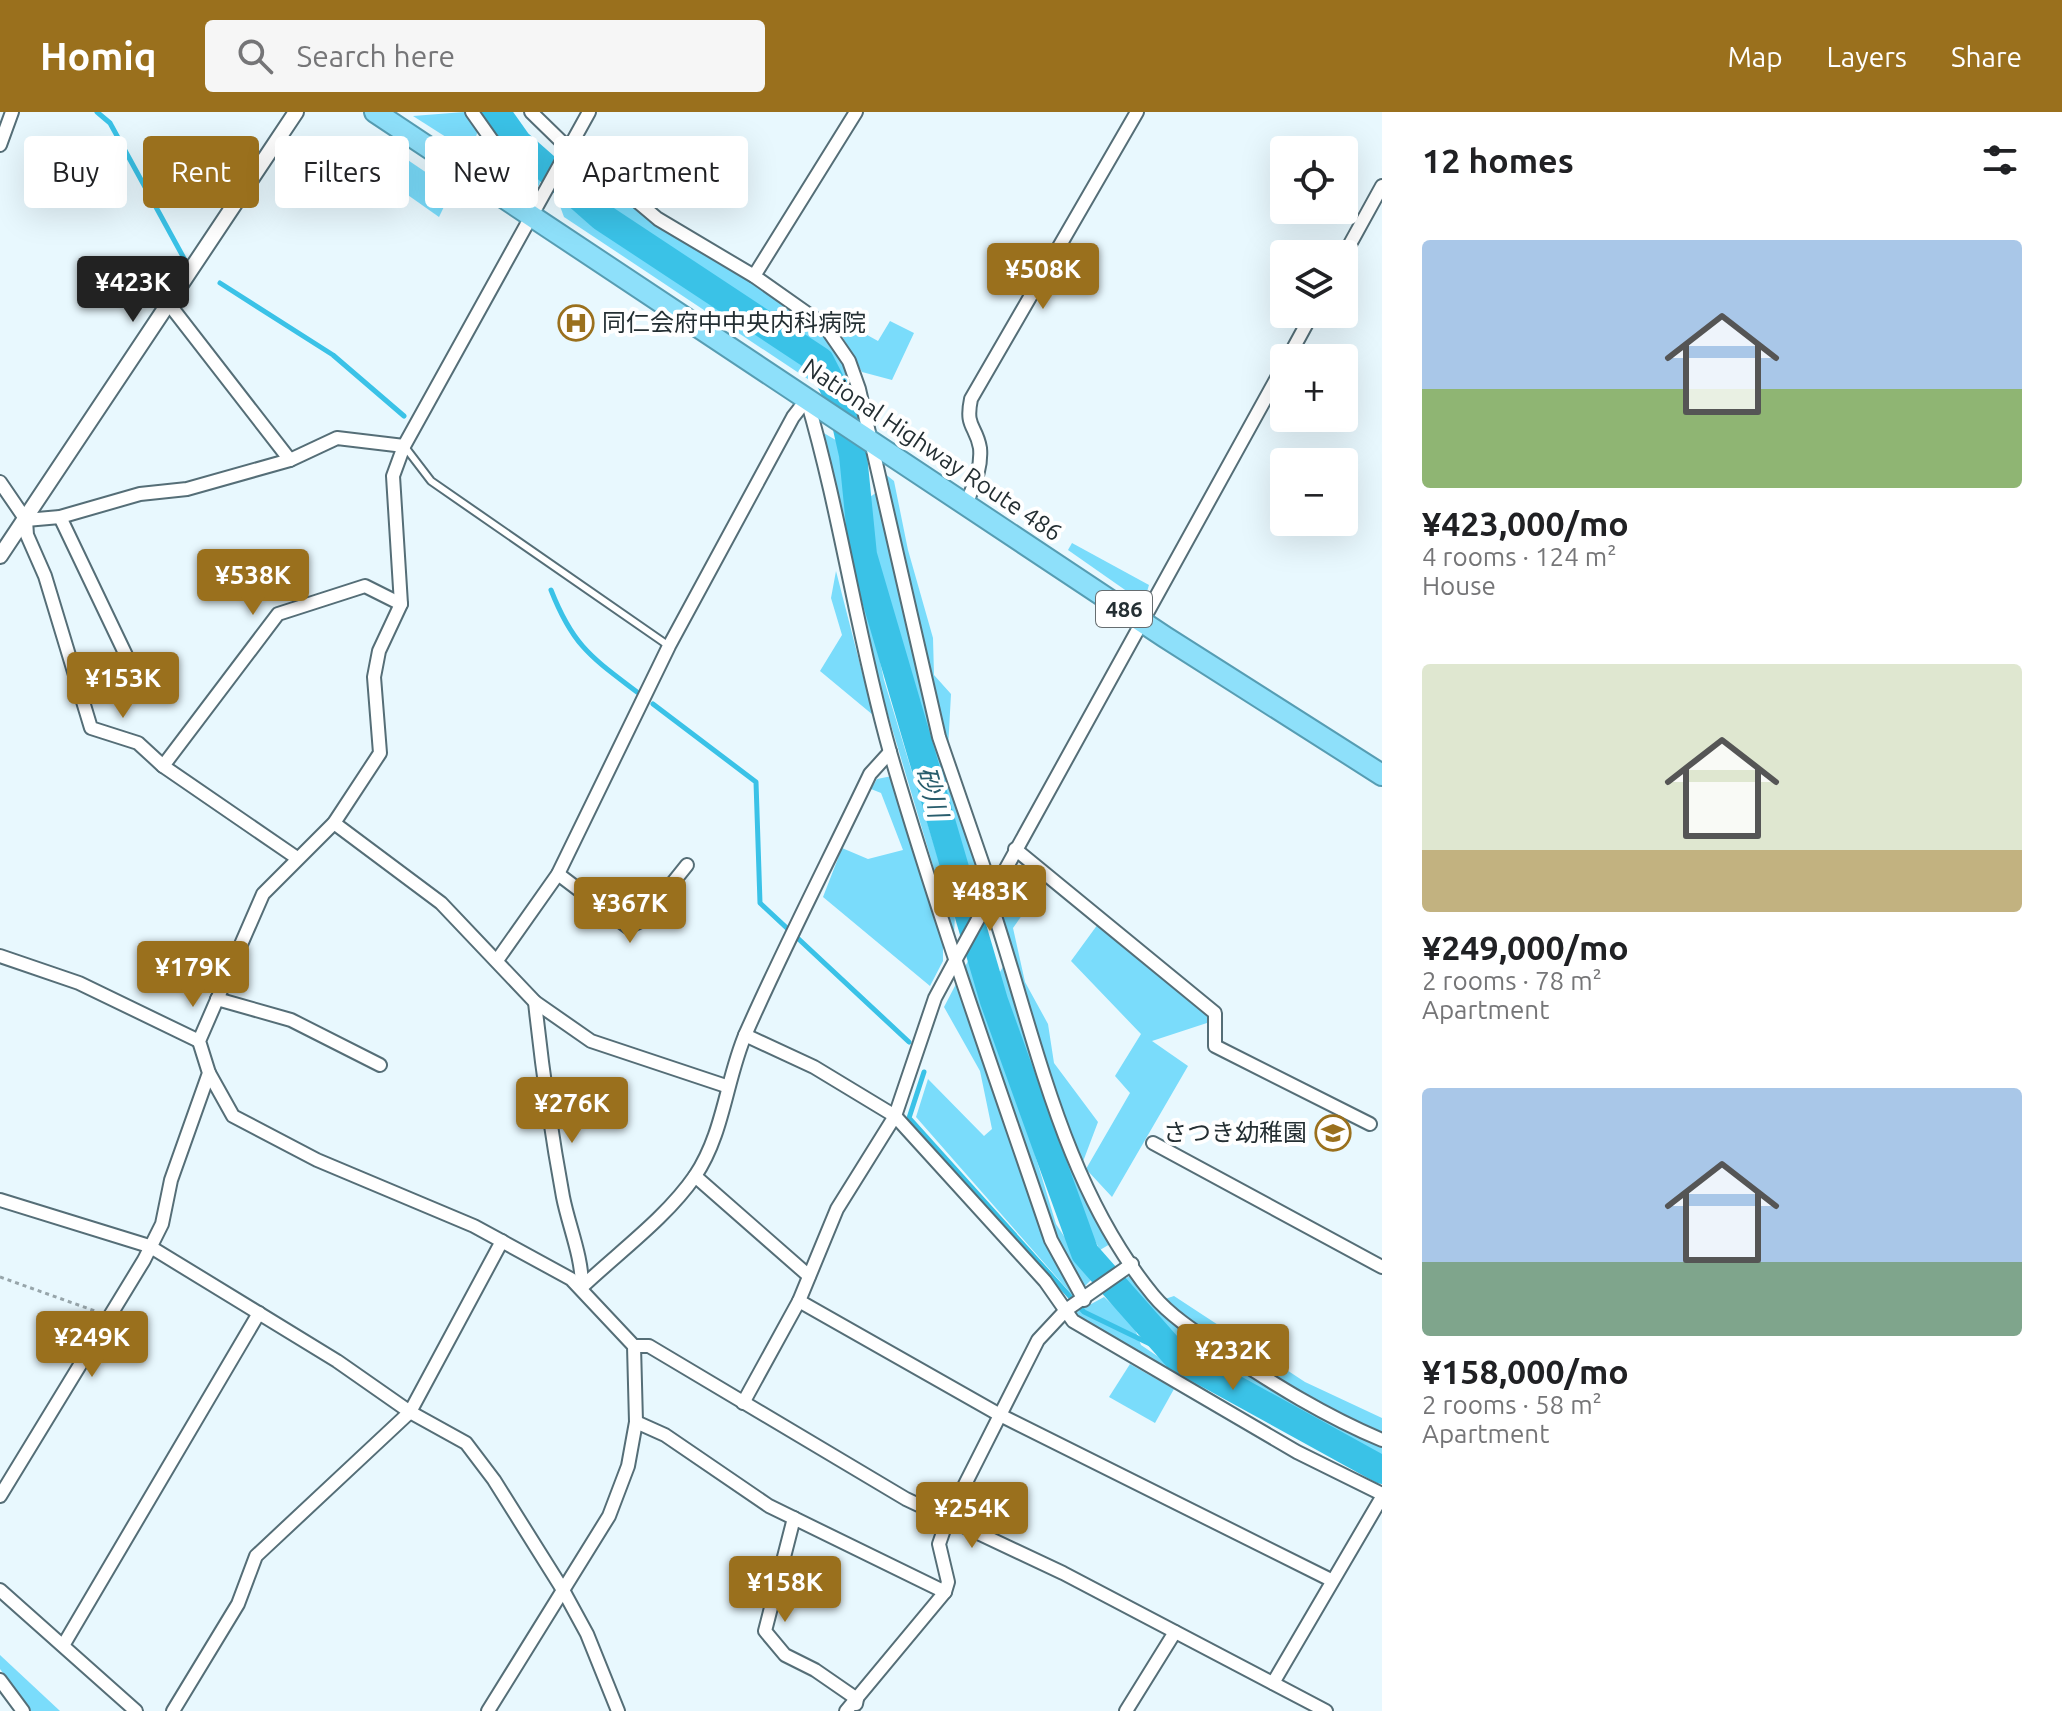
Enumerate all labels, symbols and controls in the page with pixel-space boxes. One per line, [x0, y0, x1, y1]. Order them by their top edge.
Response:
search box [205, 20, 765, 92]
icon: search [233, 34, 277, 78]
text: Homiq [40, 35, 157, 77]
text: Search here [297, 39, 455, 73]
text: Map [1727, 41, 1783, 72]
text: Layers [1827, 41, 1907, 72]
text: Share [1951, 41, 2022, 72]
chip: Buy [24, 136, 127, 208]
chip: Rent [143, 136, 259, 208]
chip: Filters [275, 136, 409, 208]
chip: New [425, 136, 538, 208]
chip: Apartment [554, 136, 748, 208]
map controls [1270, 136, 1358, 536]
button: locate [1270, 136, 1358, 224]
icon: filters [1978, 138, 2022, 182]
text: 12 homes [1422, 141, 1574, 179]
button: layers [1270, 240, 1358, 328]
pin: ¥508K [987, 243, 1099, 311]
text: ¥508K [1005, 254, 1081, 283]
pin: ¥423K [77, 256, 189, 324]
text: ¥423K [95, 267, 171, 296]
icon: home [1650, 292, 1794, 436]
hospital icon: 同仁会府中中央内科病院 [557, 304, 595, 342]
place label: 同仁会府中中央内科病院 [602, 309, 866, 336]
button: + [1270, 344, 1358, 432]
street label: National Highway Route 486 [798, 353, 1067, 546]
button: − [1270, 448, 1358, 536]
text: ¥423,000/mo [1422, 504, 1629, 542]
text: 4 rooms · 124 m² [1422, 542, 1617, 571]
pin: ¥538K [197, 549, 309, 617]
text: ¥538K [215, 560, 291, 589]
text: House [1422, 571, 1496, 600]
road number: 486 [1096, 591, 1152, 627]
pin: ¥153K [67, 652, 179, 720]
text: ¥153K [85, 663, 161, 692]
icon: home [1650, 716, 1794, 860]
water label: 砂川 [911, 763, 954, 824]
pin: ¥483K [934, 865, 1046, 933]
text: ¥483K [952, 876, 1028, 905]
pin: ¥367K [574, 877, 686, 945]
text: ¥367K [592, 888, 668, 917]
text: ¥249,000/mo [1422, 928, 1629, 966]
pin: ¥179K [137, 941, 249, 1009]
text: ¥179K [155, 952, 231, 981]
text: 2 rooms · 78 m² [1422, 966, 1602, 995]
text: Apartment [1422, 995, 1549, 1024]
pin: ¥276K [516, 1077, 628, 1145]
text: ¥276K [534, 1088, 610, 1117]
school or university icon: さつき幼稚園 [1314, 1114, 1352, 1152]
place label: さつき幼稚園 [1163, 1119, 1307, 1146]
icon: home [1650, 1140, 1794, 1284]
pin: ¥249K [36, 1311, 148, 1379]
text: ¥249K [54, 1322, 130, 1351]
pin: ¥232K [1177, 1324, 1289, 1392]
text: ¥232K [1195, 1335, 1271, 1364]
text: ¥158,000/mo [1422, 1352, 1629, 1390]
text: 2 rooms · 58 m² [1422, 1390, 1602, 1419]
text: Apartment [1422, 1419, 1549, 1448]
pin: ¥254K [916, 1482, 1028, 1550]
text: ¥254K [934, 1493, 1010, 1522]
pin: ¥158K [729, 1556, 841, 1624]
text: ¥158K [747, 1567, 823, 1596]

